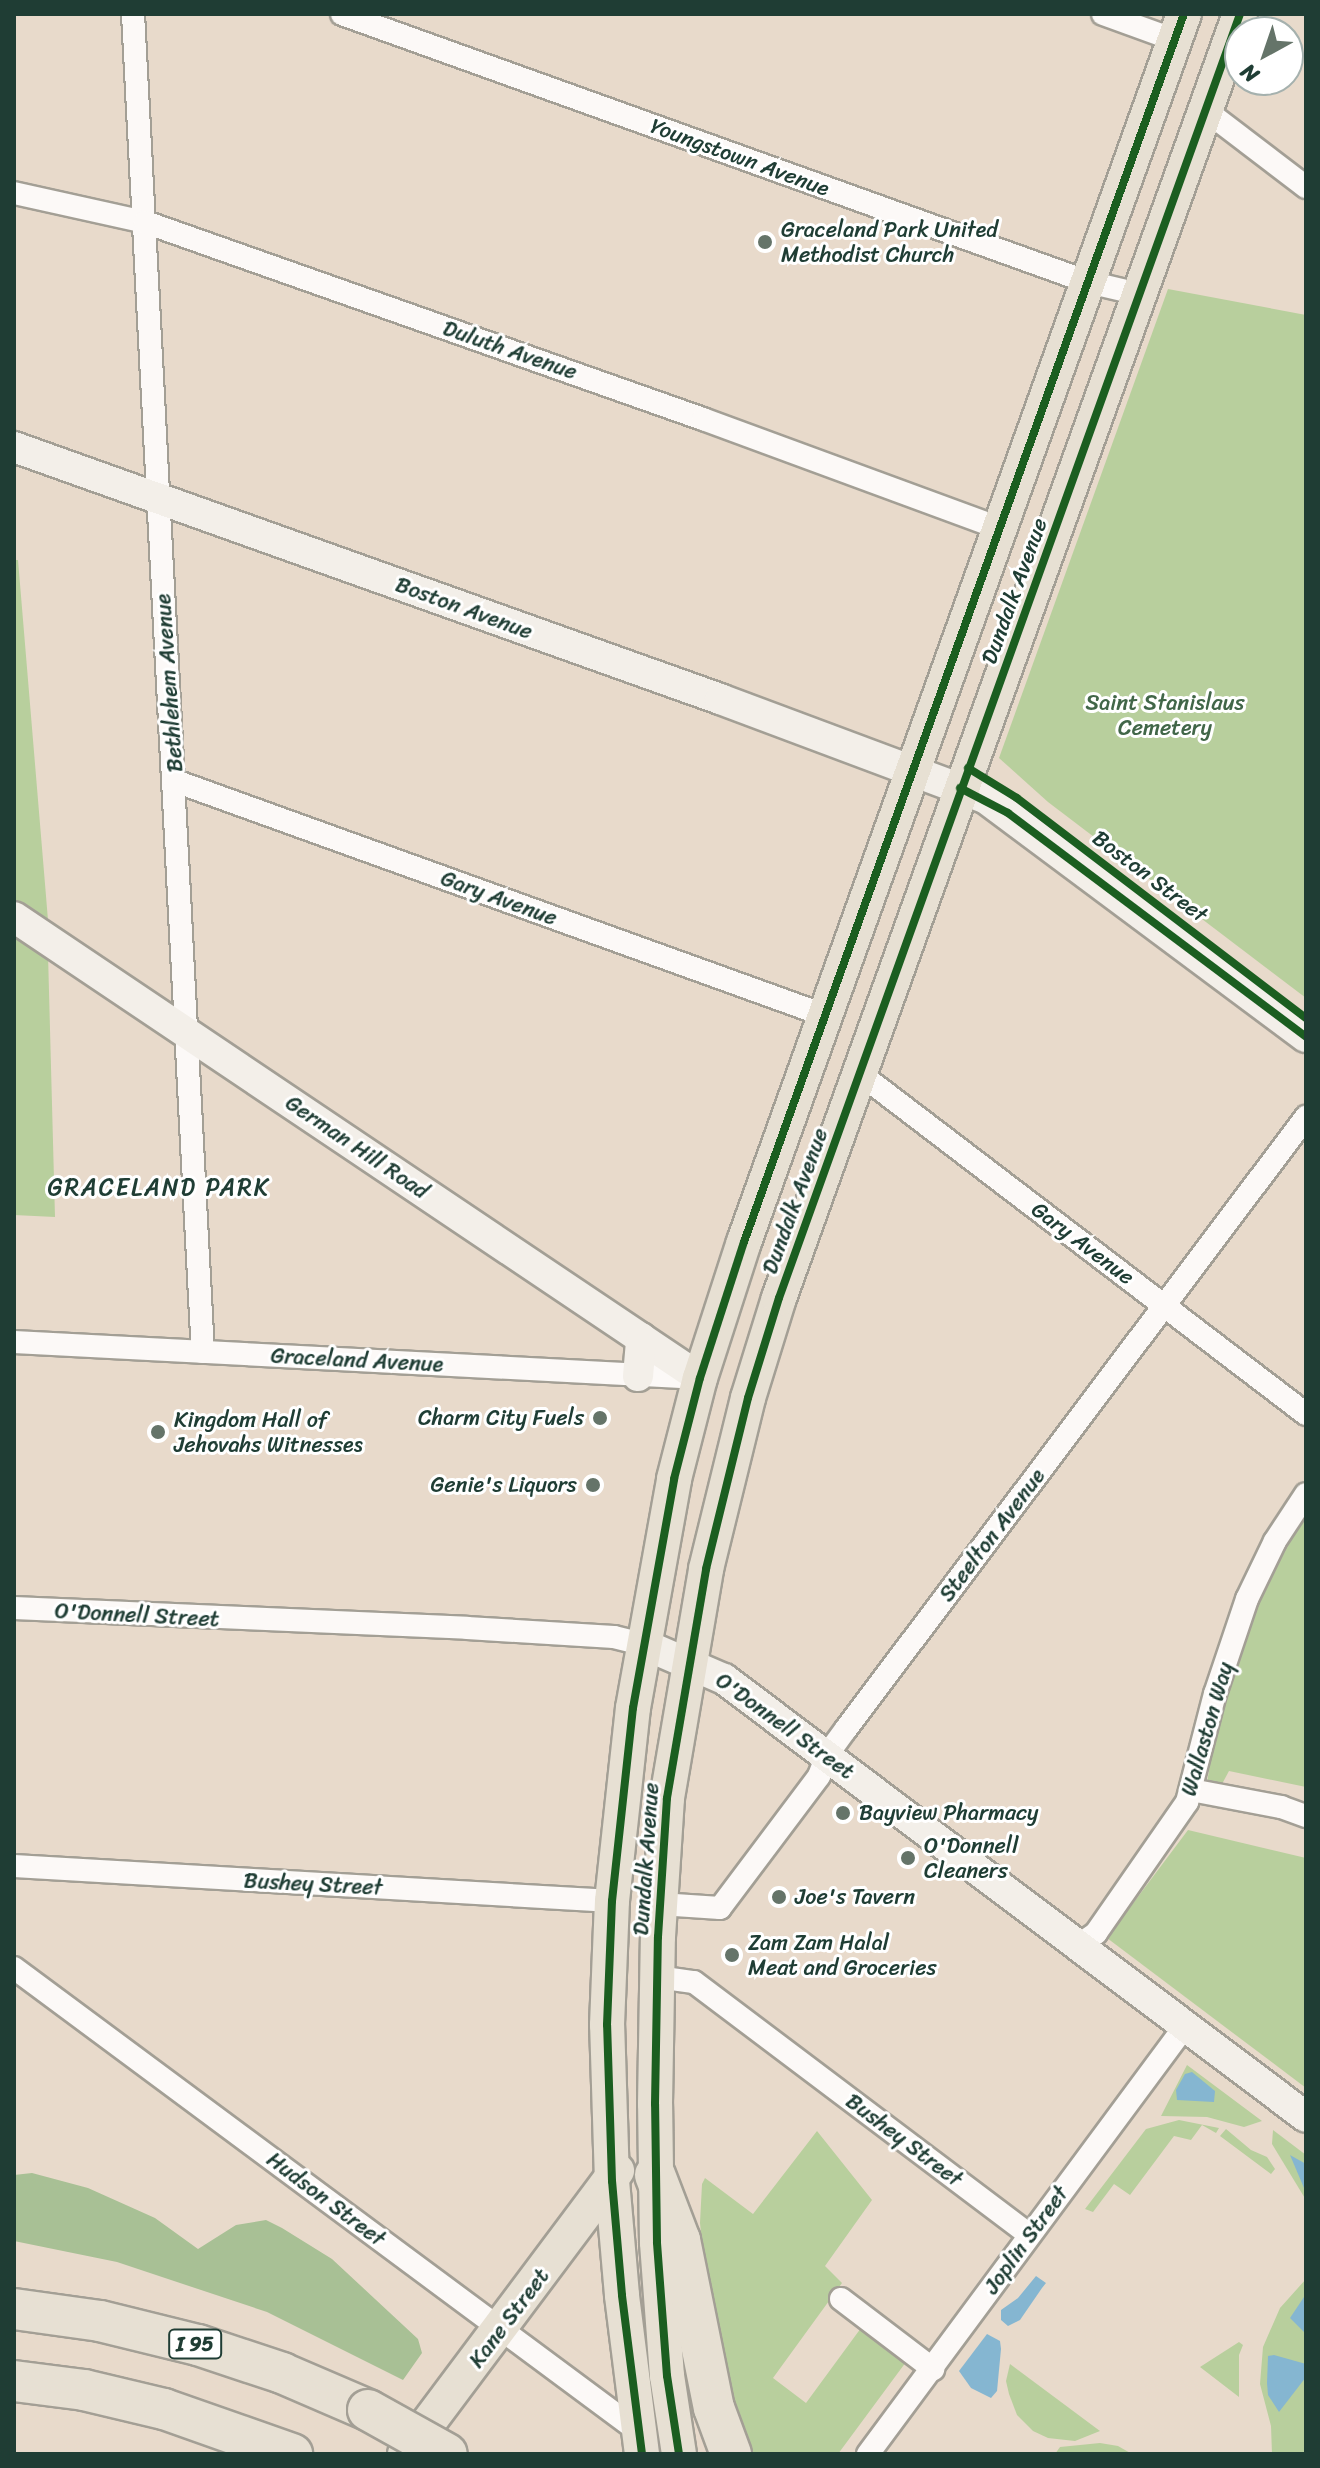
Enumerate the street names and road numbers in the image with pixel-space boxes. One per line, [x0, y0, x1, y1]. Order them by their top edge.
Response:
street label: Youngstown Avenue [647, 112, 833, 202]
street label: Duluth Avenue [439, 315, 581, 385]
street label: Dundalk Avenue [975, 514, 1053, 668]
street label: Boston Avenue [392, 571, 536, 645]
street label: Bethlehem Avenue [150, 593, 188, 773]
street label: Boston Street [1087, 824, 1213, 928]
street label: Gary Avenue [438, 865, 560, 931]
street label: German Hill Road [281, 1089, 433, 1205]
street label: Dundalk Avenue [756, 1124, 834, 1278]
street label: Gary Avenue [1027, 1196, 1139, 1290]
street label: Graceland Avenue [270, 1342, 444, 1378]
street label: Steelton Avenue [933, 1463, 1051, 1607]
street label: O'Donnell Street [54, 1598, 220, 1632]
street label: Wallaston Way [1175, 1659, 1239, 1799]
street label: O'Donnell Street [711, 1667, 859, 1785]
street label: Dundalk Avenue [627, 1782, 665, 1936]
street label: Bushey Street [243, 1867, 383, 1901]
street label: Bushey Street [840, 2087, 968, 2193]
street label: Hudson Street [261, 2146, 391, 2252]
street label: Joplin Street [978, 2181, 1074, 2299]
street label: Kane Street [463, 2263, 555, 2373]
road number: I 95 [167, 2328, 223, 2360]

